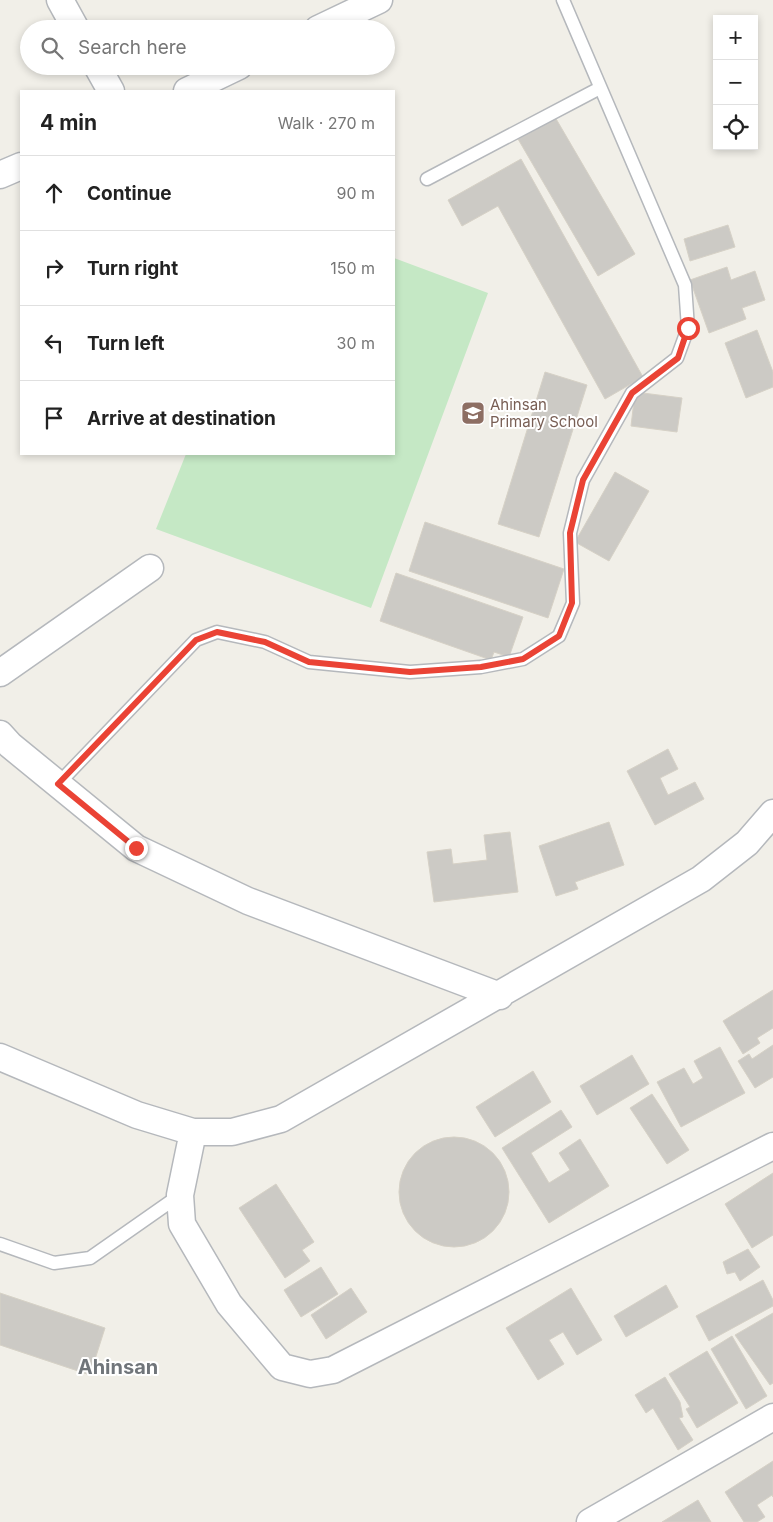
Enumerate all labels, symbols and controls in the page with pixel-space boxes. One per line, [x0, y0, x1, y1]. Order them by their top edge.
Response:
map controls [713, 15, 758, 150]
button: + [713, 15, 758, 60]
search box [20, 20, 395, 75]
icon: search [38, 34, 66, 62]
text: Search here [78, 36, 187, 59]
button: − [713, 60, 758, 105]
button: locate [713, 105, 758, 150]
text: 4 min [40, 110, 97, 135]
text: Walk · 270 m [278, 113, 375, 133]
icon: ahead [40, 179, 68, 207]
text: Continue [87, 182, 172, 205]
text: 90 m [336, 183, 375, 203]
icon: right [40, 254, 68, 282]
text: Turn right [87, 257, 178, 280]
text: 150 m [330, 258, 375, 278]
route start [677, 317, 700, 340]
icon: left [40, 329, 68, 357]
text: Turn left [87, 332, 165, 355]
text: 30 m [337, 333, 375, 353]
place label: Ahinsan Primary School [490, 395, 598, 431]
school or university icon: Ahinsan Primary School [460, 400, 486, 426]
icon: arrive [40, 404, 68, 432]
text: Arrive at destination [87, 407, 276, 430]
route end [125, 837, 148, 860]
district label: Ahinsan [78, 1355, 158, 1379]

